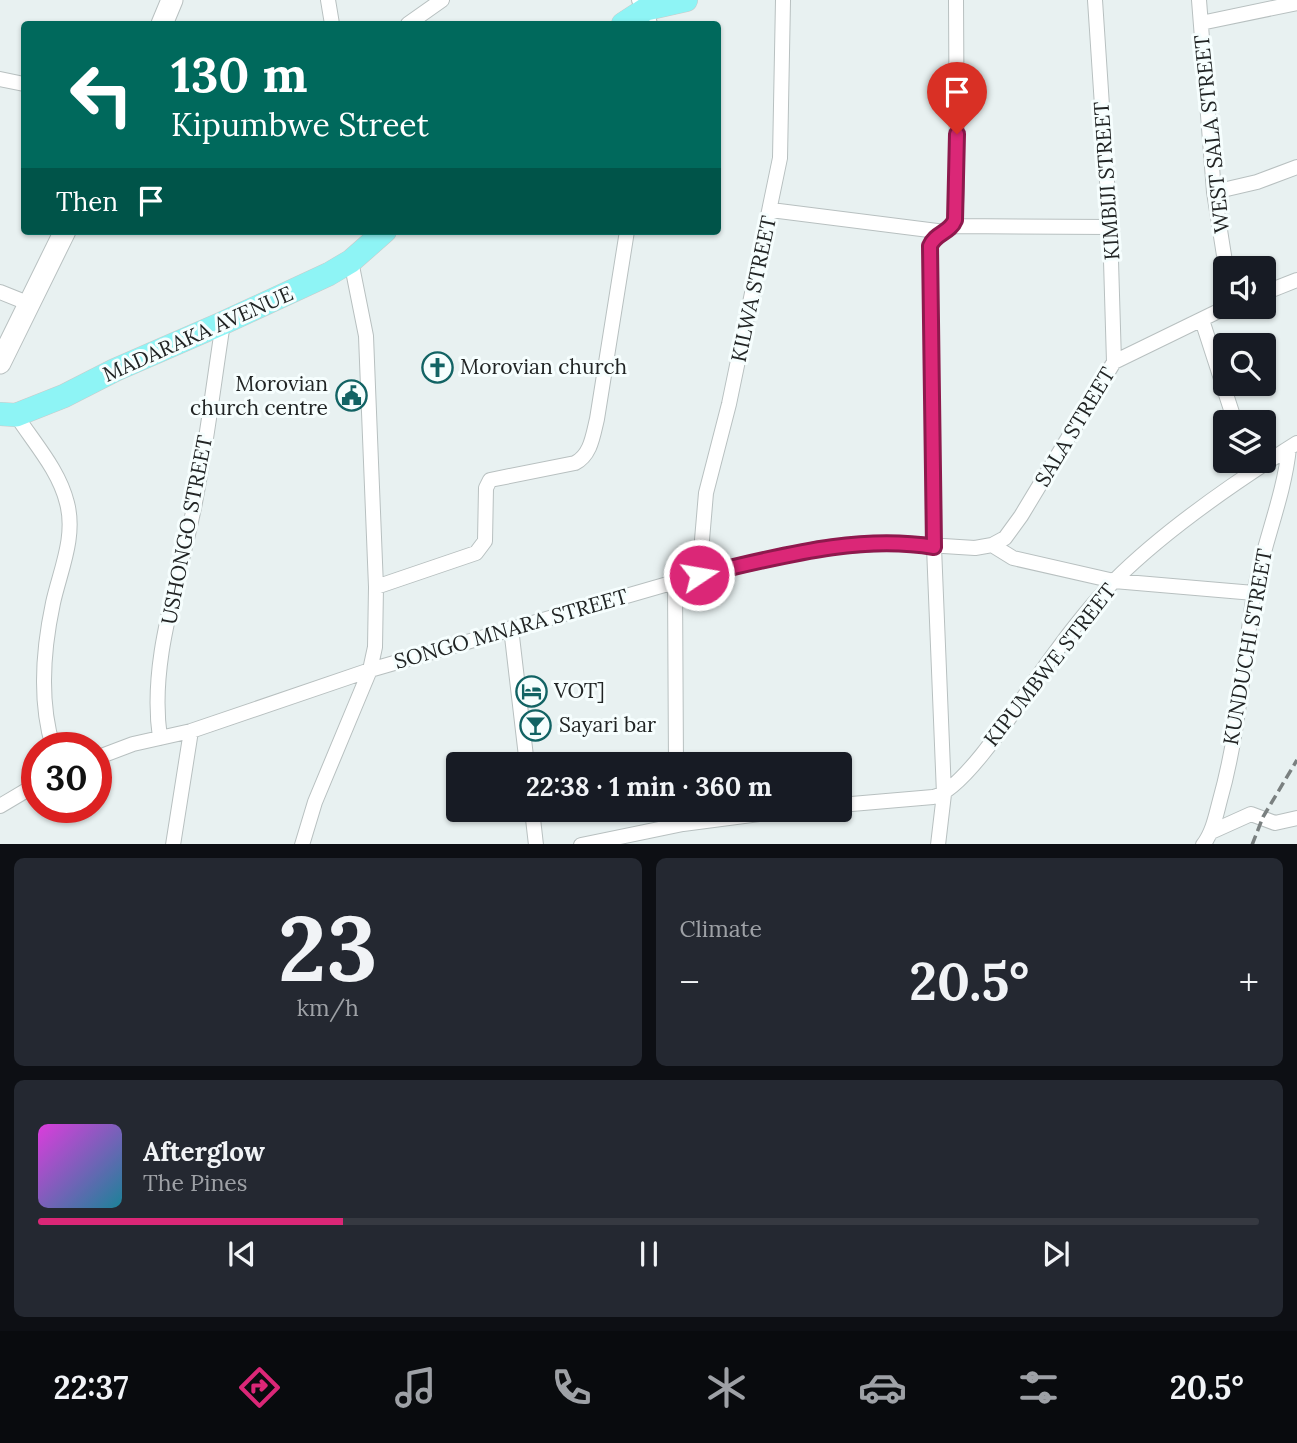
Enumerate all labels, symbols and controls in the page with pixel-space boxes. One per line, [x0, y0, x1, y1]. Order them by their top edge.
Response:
street label: WEST SALA STREET [1188, 34, 1235, 234]
text: 130 m [171, 43, 307, 105]
icon: left [56, 49, 147, 140]
pin [927, 62, 987, 134]
icon: arrive [938, 73, 976, 111]
street label: KIMBIJI STREET [1087, 101, 1126, 261]
text: Kipumbwe Street [171, 104, 429, 145]
icon: arrive [132, 182, 170, 220]
text: Then [56, 185, 118, 218]
street label: KILWA STREET [725, 213, 782, 365]
map controls [1213, 256, 1276, 473]
button: sound [1213, 256, 1276, 319]
street label: MADARAKA AVENUE [99, 279, 297, 388]
button: search [1213, 333, 1276, 396]
church icon: Morovian church [420, 350, 454, 384]
place label: Morovian church [460, 353, 627, 380]
street label: SALA STREET [1028, 362, 1121, 491]
place label: Morovian church centre [190, 370, 328, 421]
public building icon: Morovian church centre [334, 379, 368, 413]
button: layers [1213, 410, 1276, 473]
street label: USHONGO STREET [155, 433, 218, 627]
position arrow [662, 538, 736, 612]
street label: KUNDUCHI STREET [1217, 547, 1278, 747]
street label: KIPUMBWE STREET [978, 578, 1122, 752]
street label: SONGO MNARA STREET [391, 582, 631, 675]
hotel icon: VOT] [514, 674, 548, 708]
place label: VOT] [553, 677, 605, 704]
bar icon: Sayari bar [519, 708, 553, 742]
place label: Sayari bar [559, 711, 656, 738]
speed limit sign: 30 [21, 732, 112, 823]
text: 22:38 · 1 min · 360 m [526, 770, 772, 803]
text: 23 [278, 889, 377, 1006]
text: Climate [680, 914, 762, 943]
text: 20.5° [909, 948, 1029, 1014]
text: − [680, 958, 700, 1006]
text: + [1239, 958, 1259, 1006]
text: km/h [297, 993, 359, 1022]
text: Afterglow [143, 1135, 265, 1168]
text: The Pines [143, 1168, 248, 1197]
icon: previous [223, 1235, 261, 1273]
icon: pause [630, 1235, 668, 1273]
icon: next [1037, 1235, 1075, 1273]
icon: directions [235, 1363, 284, 1412]
icon: music [391, 1363, 440, 1412]
icon: phone [547, 1363, 596, 1412]
icon: climate [702, 1363, 751, 1412]
icon: car [858, 1363, 907, 1412]
icon: filters [1014, 1363, 1063, 1412]
text: 22:37 [53, 1367, 128, 1408]
text: 20.5° [1170, 1367, 1244, 1408]

